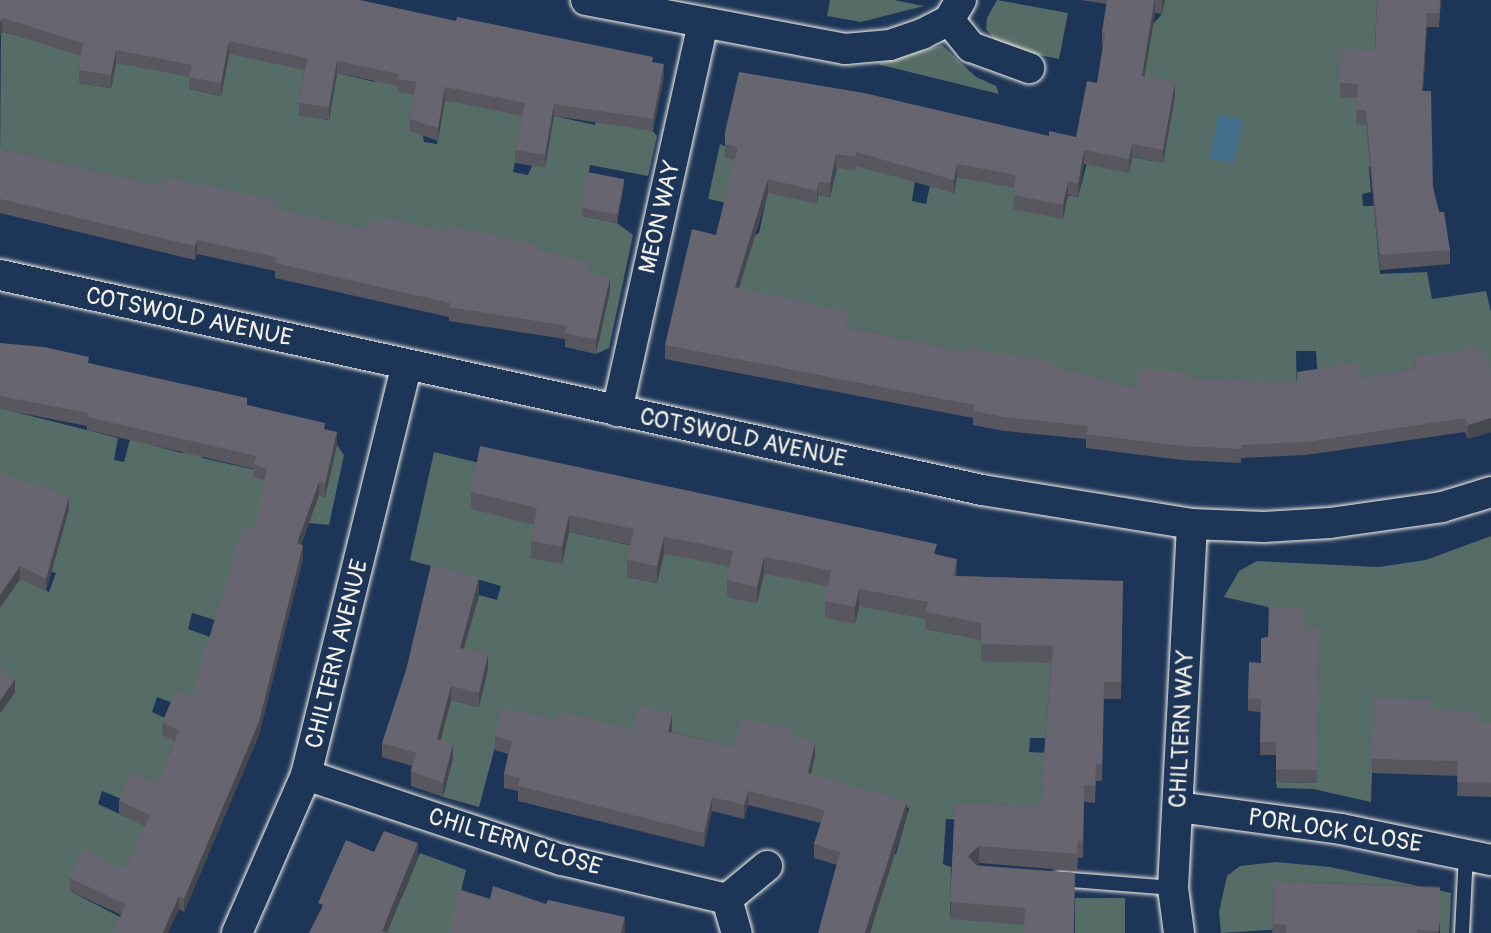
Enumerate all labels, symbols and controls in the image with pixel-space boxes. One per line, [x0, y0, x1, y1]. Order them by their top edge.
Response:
street label: MEON WAY [633, 158, 687, 276]
street label: COTSWOLD AVENUE [83, 281, 295, 353]
street label: COTSWOLD AVENUE [637, 402, 849, 474]
street label: CHILTERN AVENUE [300, 556, 374, 752]
street label: CHILTERN WAY [1163, 649, 1201, 809]
street label: CHILTERN CLOSE [425, 802, 605, 882]
street label: PORLOCK CLOSE [1246, 803, 1424, 859]

